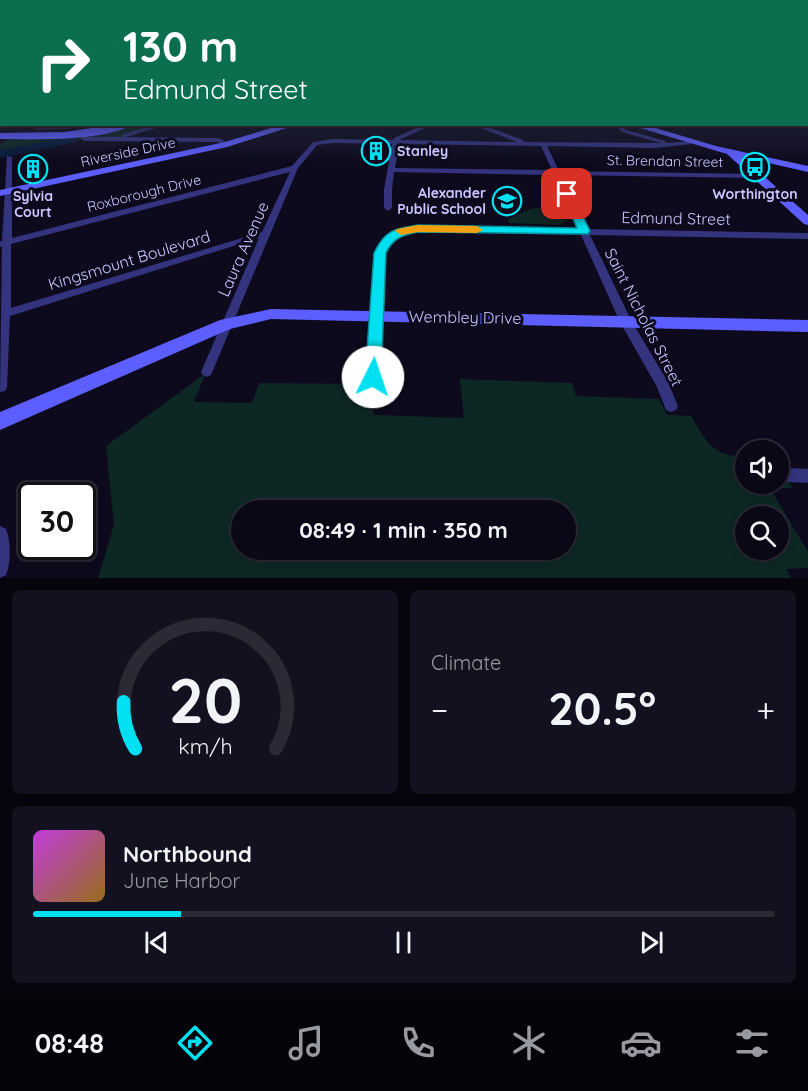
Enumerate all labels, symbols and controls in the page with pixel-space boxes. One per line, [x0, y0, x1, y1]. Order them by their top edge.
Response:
text: 130 m [123, 20, 238, 73]
icon: right [24, 24, 102, 102]
text: Edmund Street [123, 72, 308, 106]
street label: Riverside Drive [79, 133, 177, 171]
building icon: Stanley [360, 135, 392, 167]
place label: Stanley [397, 142, 448, 160]
street label: St. Brendan Street [607, 151, 724, 171]
bus stop icon: Worthington [739, 151, 771, 183]
building icon: Sylvia Court [17, 153, 49, 185]
pin [541, 168, 592, 219]
street label: Roxborough Drive [85, 170, 203, 216]
icon: arrive [550, 177, 583, 210]
place label: Alexander Public School [397, 184, 486, 218]
school or university icon: Alexander Public School [491, 185, 523, 217]
place label: Worthington [712, 185, 798, 203]
place label: Sylvia Court [13, 187, 53, 221]
street label: Laura Avenue [213, 198, 273, 300]
street label: Edmund Street [621, 207, 731, 229]
street label: Kingsmount Boulevard [46, 226, 212, 294]
street label: Saint Nicholas Street [601, 245, 687, 389]
street label: Wembley Drive [408, 306, 522, 328]
position arrow [341, 345, 405, 409]
map controls [735, 440, 789, 560]
button: sound [735, 440, 789, 494]
speed limit sign: 30 [18, 482, 96, 560]
button: search [735, 506, 789, 560]
text: 08:49 · 1 min · 350 m [299, 516, 508, 544]
text: Climate [431, 650, 501, 675]
text: 20 [168, 661, 242, 739]
text: 20.5° [548, 680, 656, 736]
text: − [431, 689, 448, 730]
text: + [756, 689, 775, 730]
text: km/h [178, 733, 232, 759]
text: Northbound [123, 840, 252, 868]
text: June Harbor [123, 868, 240, 893]
icon: previous [140, 926, 173, 959]
icon: pause [387, 926, 420, 959]
icon: next [635, 926, 668, 959]
icon: directions [174, 1022, 216, 1064]
icon: music [285, 1022, 327, 1064]
icon: phone [397, 1022, 439, 1064]
icon: climate [508, 1022, 550, 1064]
icon: car [620, 1022, 662, 1064]
icon: filters [731, 1022, 773, 1064]
text: 08:48 [35, 1026, 104, 1060]

